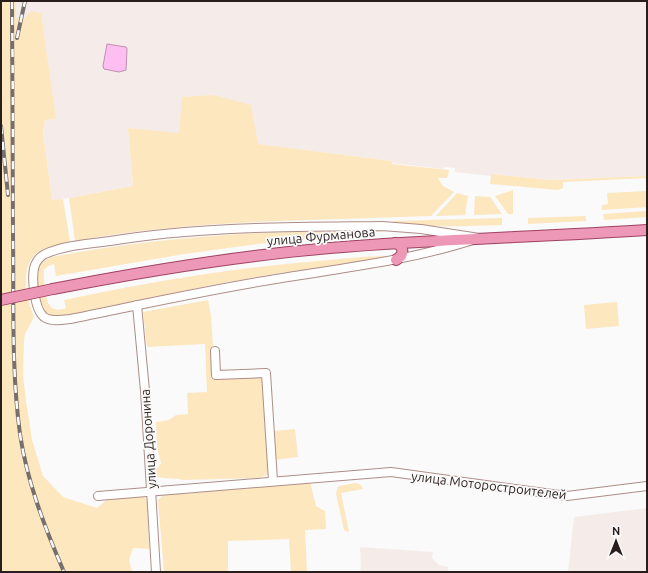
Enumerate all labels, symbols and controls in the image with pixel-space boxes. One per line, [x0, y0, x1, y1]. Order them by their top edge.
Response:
street label: улица Фурманова [266, 224, 376, 248]
street label: улица Доронина [138, 389, 158, 489]
street label: улица Моторостроителей [411, 469, 567, 501]
north arrow [596, 521, 636, 561]
text: N [612, 525, 620, 537]

